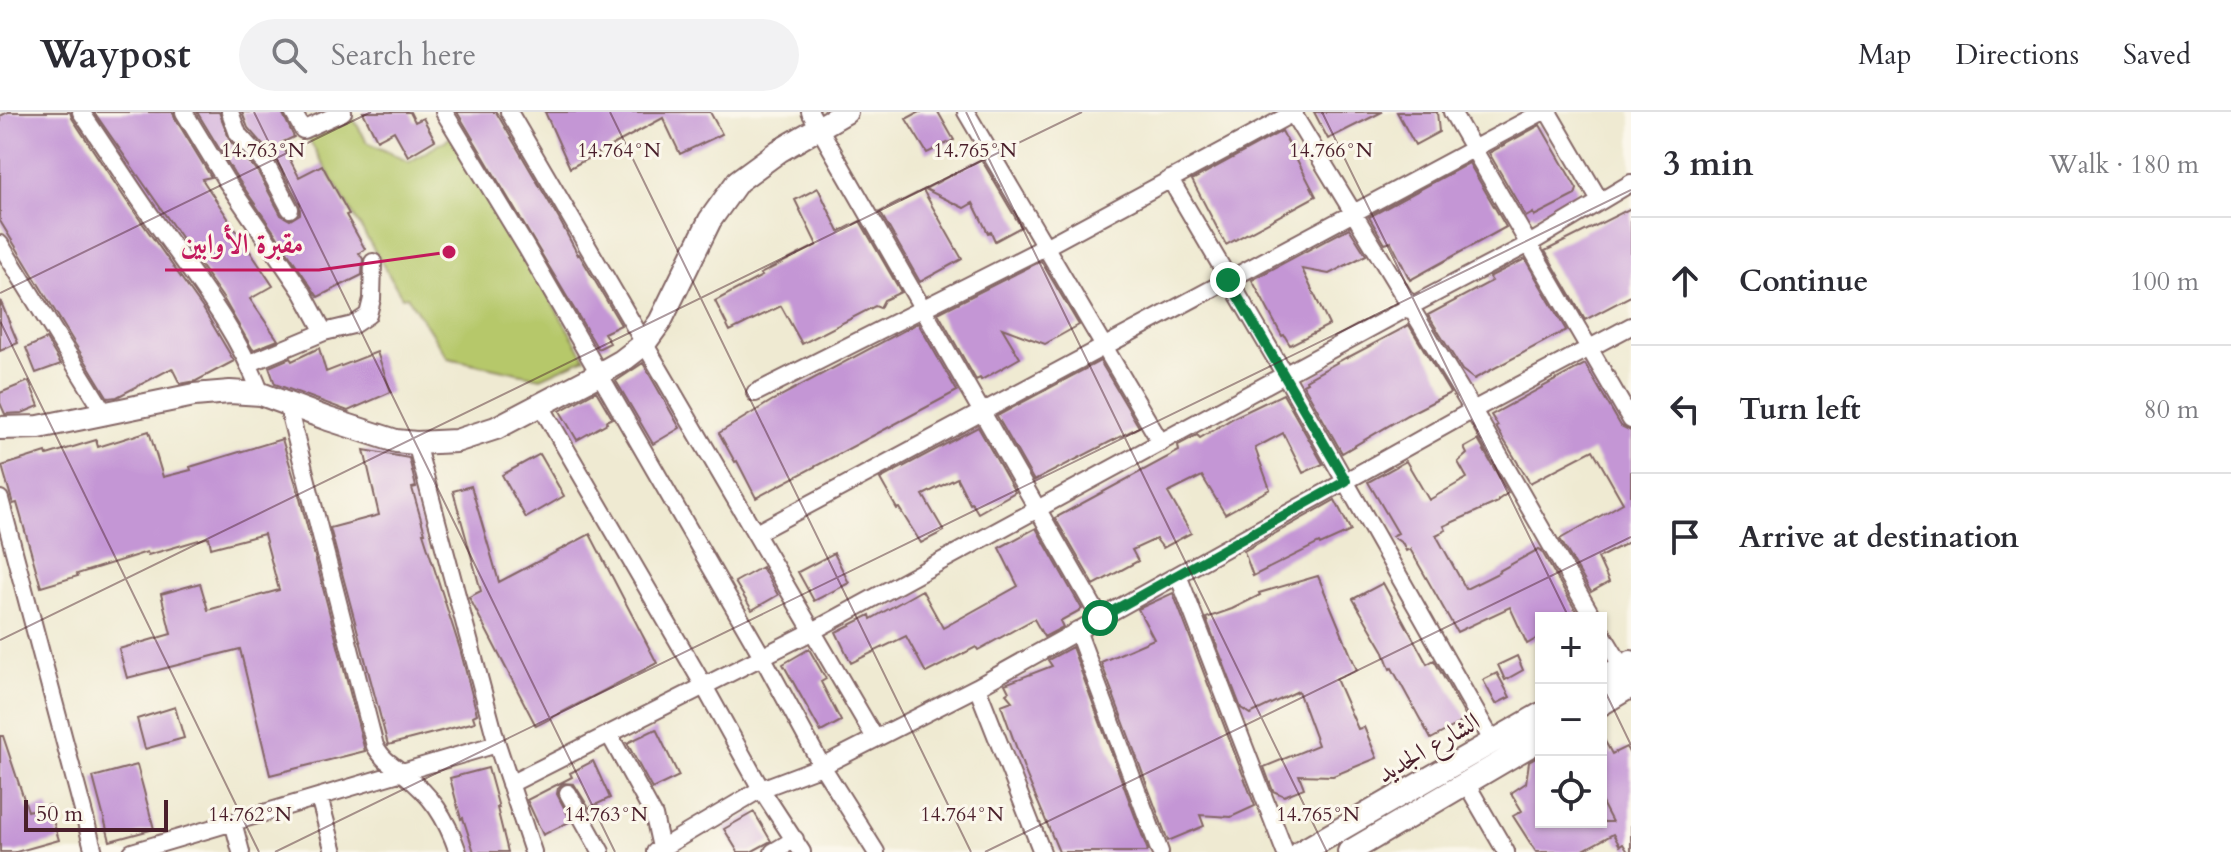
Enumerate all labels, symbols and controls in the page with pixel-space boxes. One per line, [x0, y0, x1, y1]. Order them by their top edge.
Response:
search box [239, 19, 799, 91]
text: Waypost [40, 29, 191, 81]
icon: search [267, 33, 311, 77]
text: Search here [331, 35, 476, 76]
text: Map [1858, 36, 1912, 74]
text: Directions [1956, 36, 2079, 74]
text: Saved [2123, 36, 2191, 74]
text: 14.763°N [221, 137, 305, 164]
text: 14.764°N [577, 137, 661, 164]
text: 14.765°N [933, 137, 1017, 164]
text: 14.766°N [1289, 137, 1373, 164]
text: 3 min [1663, 141, 1754, 187]
text: Walk · 180 m [2049, 147, 2199, 182]
callout: مقبرة الأوابين [165, 218, 319, 270]
text: مقبرة الأوابين [181, 224, 303, 263]
icon: ahead [1663, 259, 1707, 303]
text: Continue [1739, 261, 1868, 302]
route end [1210, 262, 1246, 298]
text: 100 m [2130, 264, 2199, 299]
icon: left [1663, 387, 1707, 431]
text: Turn left [1739, 389, 1861, 430]
text: 80 m [2143, 392, 2199, 427]
icon: arrive [1663, 515, 1707, 559]
text: Arrive at destination [1739, 517, 2019, 558]
route start [1082, 600, 1118, 636]
map controls [1535, 612, 1607, 828]
button: + [1535, 612, 1607, 684]
button: − [1535, 684, 1607, 756]
street label: الشارع الجديد [1370, 704, 1488, 794]
button: locate [1535, 756, 1607, 828]
scale bar [24, 796, 168, 832]
text: 50 m [36, 799, 83, 829]
text: 14.762°N [208, 801, 292, 828]
text: 14.763°N [564, 801, 648, 828]
text: 14.764°N [920, 801, 1004, 828]
text: 14.765°N [1276, 801, 1360, 828]

